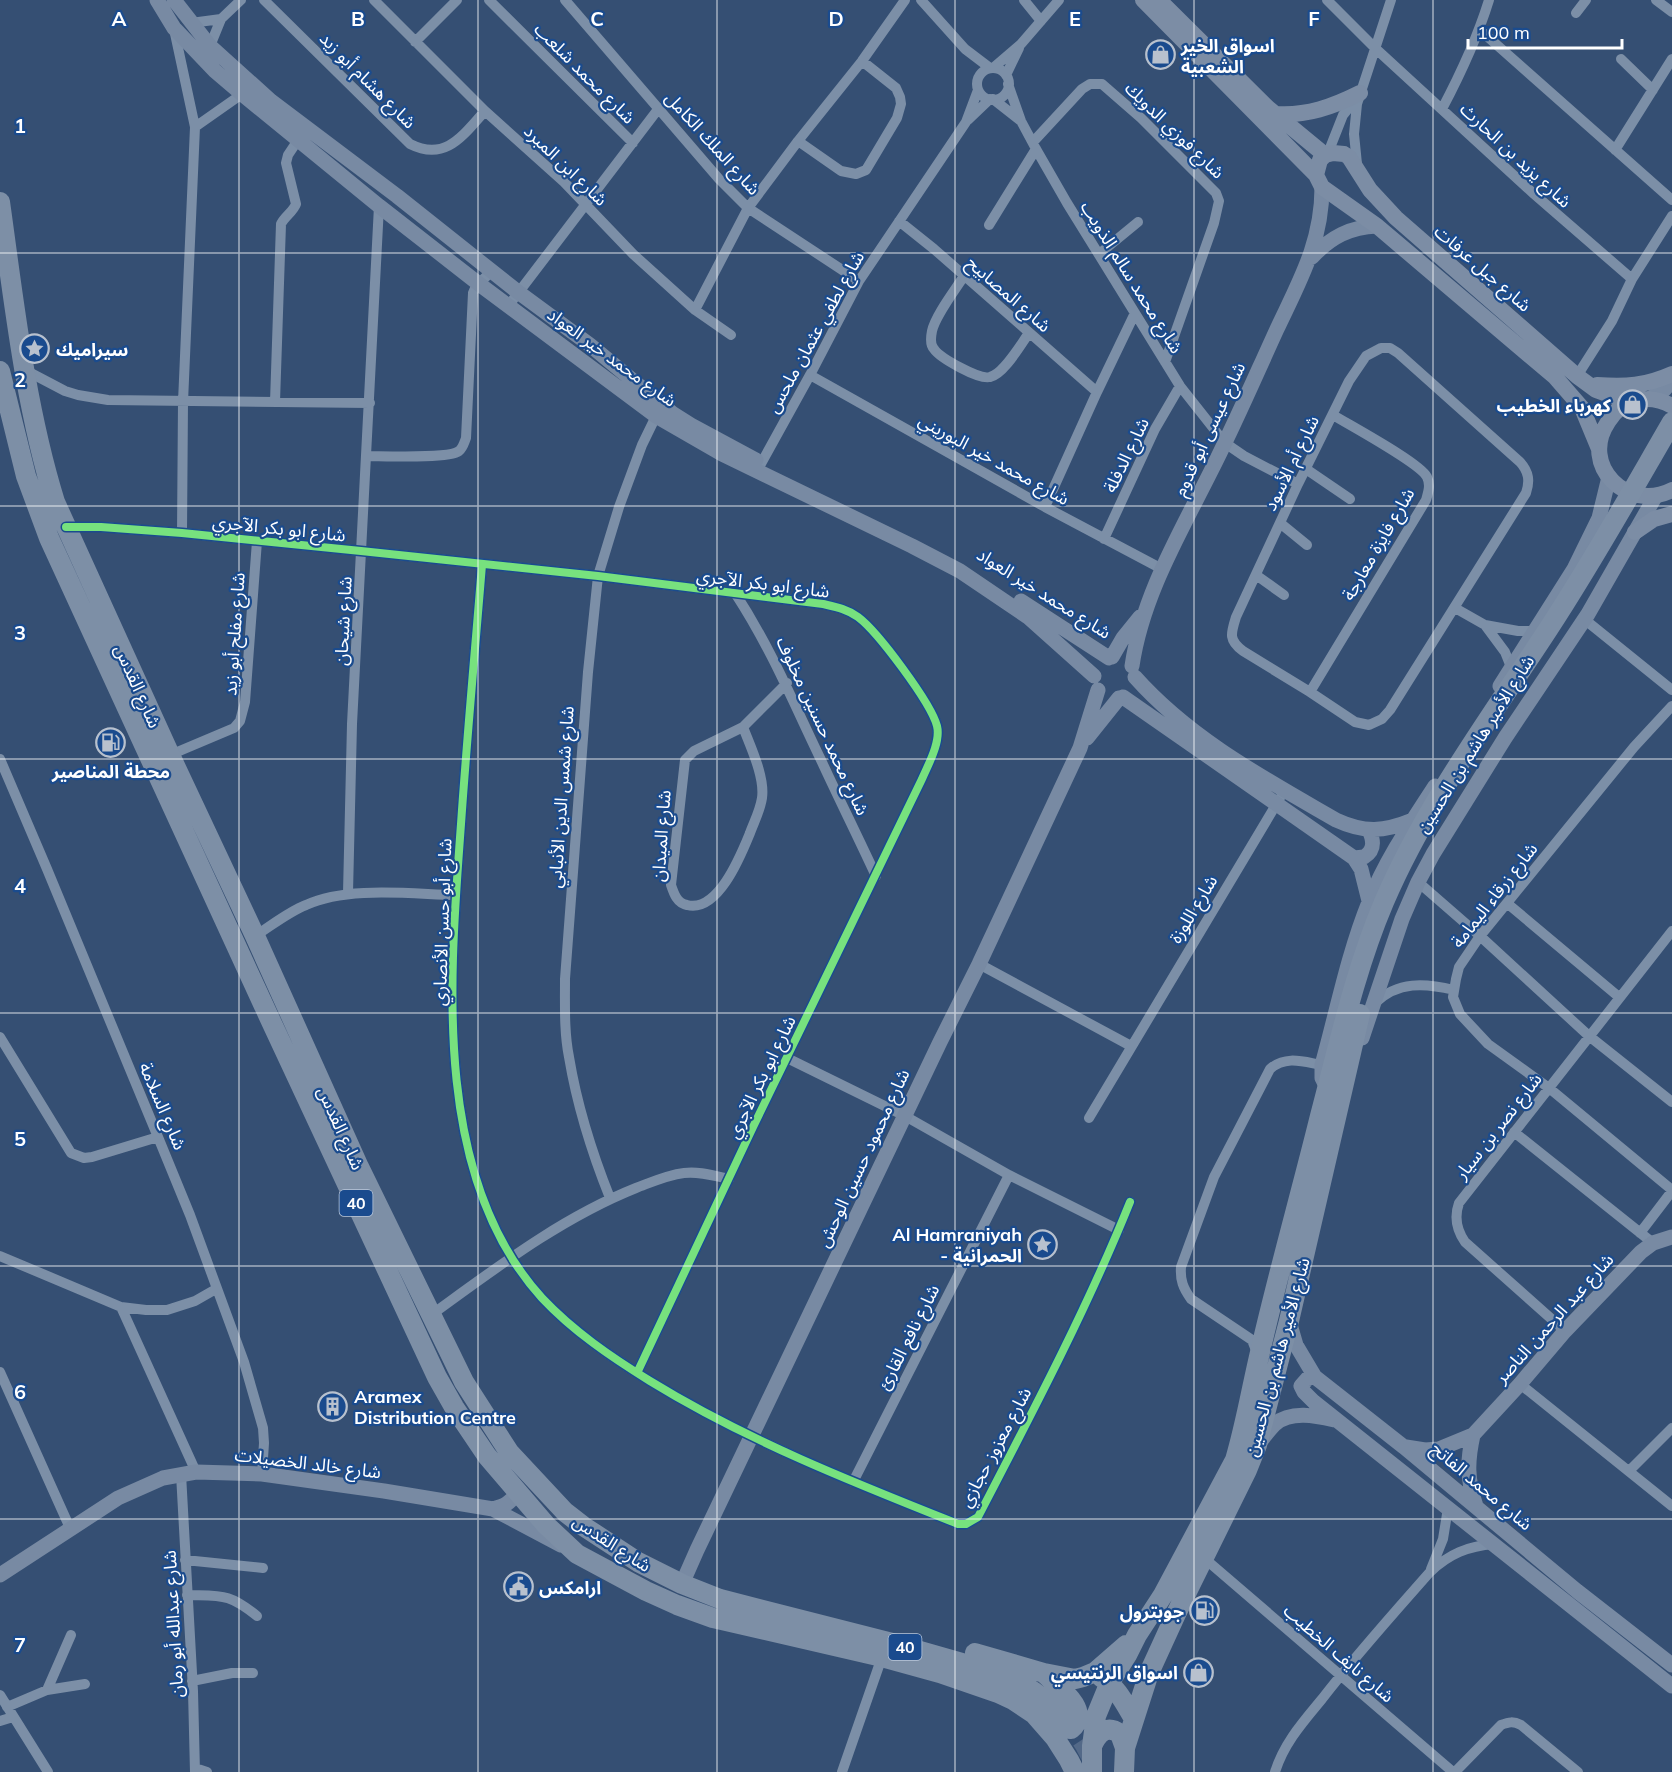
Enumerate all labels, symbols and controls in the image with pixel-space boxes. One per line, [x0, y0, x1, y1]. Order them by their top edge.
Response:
text: A [112, 6, 127, 31]
text: B [351, 6, 365, 31]
text: C [590, 6, 604, 31]
text: D [828, 6, 844, 31]
text: E [1069, 6, 1081, 31]
text: F [1308, 6, 1320, 31]
scale bar [1468, 12, 1622, 50]
street label: شارع محمد شلعب [527, 18, 640, 131]
text: 100 m [1477, 21, 1530, 44]
street label: شارع هشام أبو زيد [313, 27, 421, 135]
place label: اسواق الخير الشعبية [1180, 34, 1275, 78]
shop icon: اسواق الخير الشعبية [1144, 39, 1176, 71]
street label: شارع فوزي الدويك [1118, 77, 1230, 186]
street label: شارع الملك الكامل [658, 86, 766, 202]
street label: شارع يزيد بن الحارث [1453, 97, 1577, 215]
text: 1 [14, 113, 26, 138]
street label: شارع ابن المبرد [517, 119, 613, 213]
street label: شارع محمد سالم الذويب [1073, 196, 1188, 359]
street label: شارع جبل عرفات [1428, 220, 1536, 319]
street label: شارع لطفي عثمان ملحس [761, 247, 872, 418]
street label: شارع المصابيح [960, 251, 1056, 339]
street label: شارع محمد خير العواد [541, 302, 681, 414]
place icon: سيراميك [19, 333, 51, 365]
place label: سيراميك [56, 338, 128, 361]
street label: شارع عيسى أبو قدوم [1168, 358, 1253, 501]
text: 2 [14, 367, 26, 392]
shop icon: كهرباء الخطيب [1616, 389, 1648, 421]
place label: كهرباء الخطيب [1497, 394, 1612, 417]
street label: شارع محمد خير البوريني [913, 408, 1073, 513]
street label: شارع أم الأسود [1258, 412, 1327, 516]
street label: شارع الدفلة [1098, 414, 1157, 498]
street label: شارع فايزة معارجة [1337, 484, 1422, 606]
street label: شارع ابو بكر الآجري [211, 510, 347, 549]
street label: شارع محمد خير العواد [971, 542, 1115, 646]
street label: شارع ابو بكر الآجري [695, 563, 831, 606]
street label: شارع مفلح أبو زيد [218, 572, 253, 696]
street label: شارع شيحان [329, 576, 360, 667]
text: 3 [14, 620, 26, 645]
street label: شارع محمد حسنين مخلوف [769, 633, 875, 820]
street label: شارع القدس [107, 641, 167, 733]
street label: شارع الأمير هاشم بن الحسين [1411, 651, 1542, 839]
street label: شارع شمس الدين الأنبابي [543, 705, 582, 889]
fuel station icon: محطة المناصير [95, 726, 127, 758]
place label: محطة المناصير [51, 760, 170, 783]
street label: شارع الميدان [646, 789, 679, 883]
street label: شارع أبو حسن الأنصاري [428, 838, 459, 1006]
street label: شارع زرقاء اليمامة [1446, 838, 1545, 954]
street label: شارع اللوزة [1164, 871, 1225, 949]
text: 4 [14, 873, 26, 898]
street label: شارع ابو بكر الآجري [721, 1012, 803, 1144]
street label: شارع السلامة [131, 1059, 192, 1154]
street label: شارع محمود حسين الوحش [812, 1065, 917, 1252]
street label: شارع نصر بن سيار [1449, 1068, 1549, 1186]
street label: شارع القدس [310, 1083, 370, 1175]
text: 5 [14, 1126, 26, 1151]
road number: 40 [340, 1190, 372, 1216]
place label: Al Hamraniyah - الحمرانية [892, 1223, 1022, 1267]
place icon: Al Hamraniyah - الحمرانية [1027, 1228, 1059, 1260]
street label: شارع عبد الرحمن الناصر [1489, 1248, 1621, 1391]
street label: شارع الأمير هاشم بن الحسين [1239, 1255, 1318, 1460]
street label: شارع نافع القارئ [872, 1280, 947, 1395]
text: 6 [14, 1379, 26, 1404]
street label: شارع معزوز حجازي [954, 1383, 1039, 1512]
place label: Aramex Distribution Centre [354, 1385, 516, 1429]
building icon: Aramex Distribution Centre [317, 1390, 349, 1422]
street label: شارع محمد الفاتح [1425, 1437, 1537, 1537]
street label: شارع خالد الخصيلات [233, 1443, 383, 1486]
street label: شارع القدس [567, 1509, 656, 1579]
street label: شارع عبدالله أبو رمان [158, 1550, 191, 1698]
public building icon: ارامكس [502, 1571, 534, 1603]
place label: ارامكس [539, 1576, 601, 1599]
fuel station icon: جوبترول [1189, 1595, 1221, 1627]
street label: شارع نايف الخطيب [1277, 1599, 1399, 1710]
place label: جوبترول [1120, 1600, 1184, 1623]
text: 7 [14, 1632, 26, 1657]
road number: 40 [888, 1634, 922, 1660]
shop icon: اسواق الرنتيسي [1183, 1656, 1215, 1688]
place label: اسواق الرنتيسي [1051, 1661, 1178, 1687]

